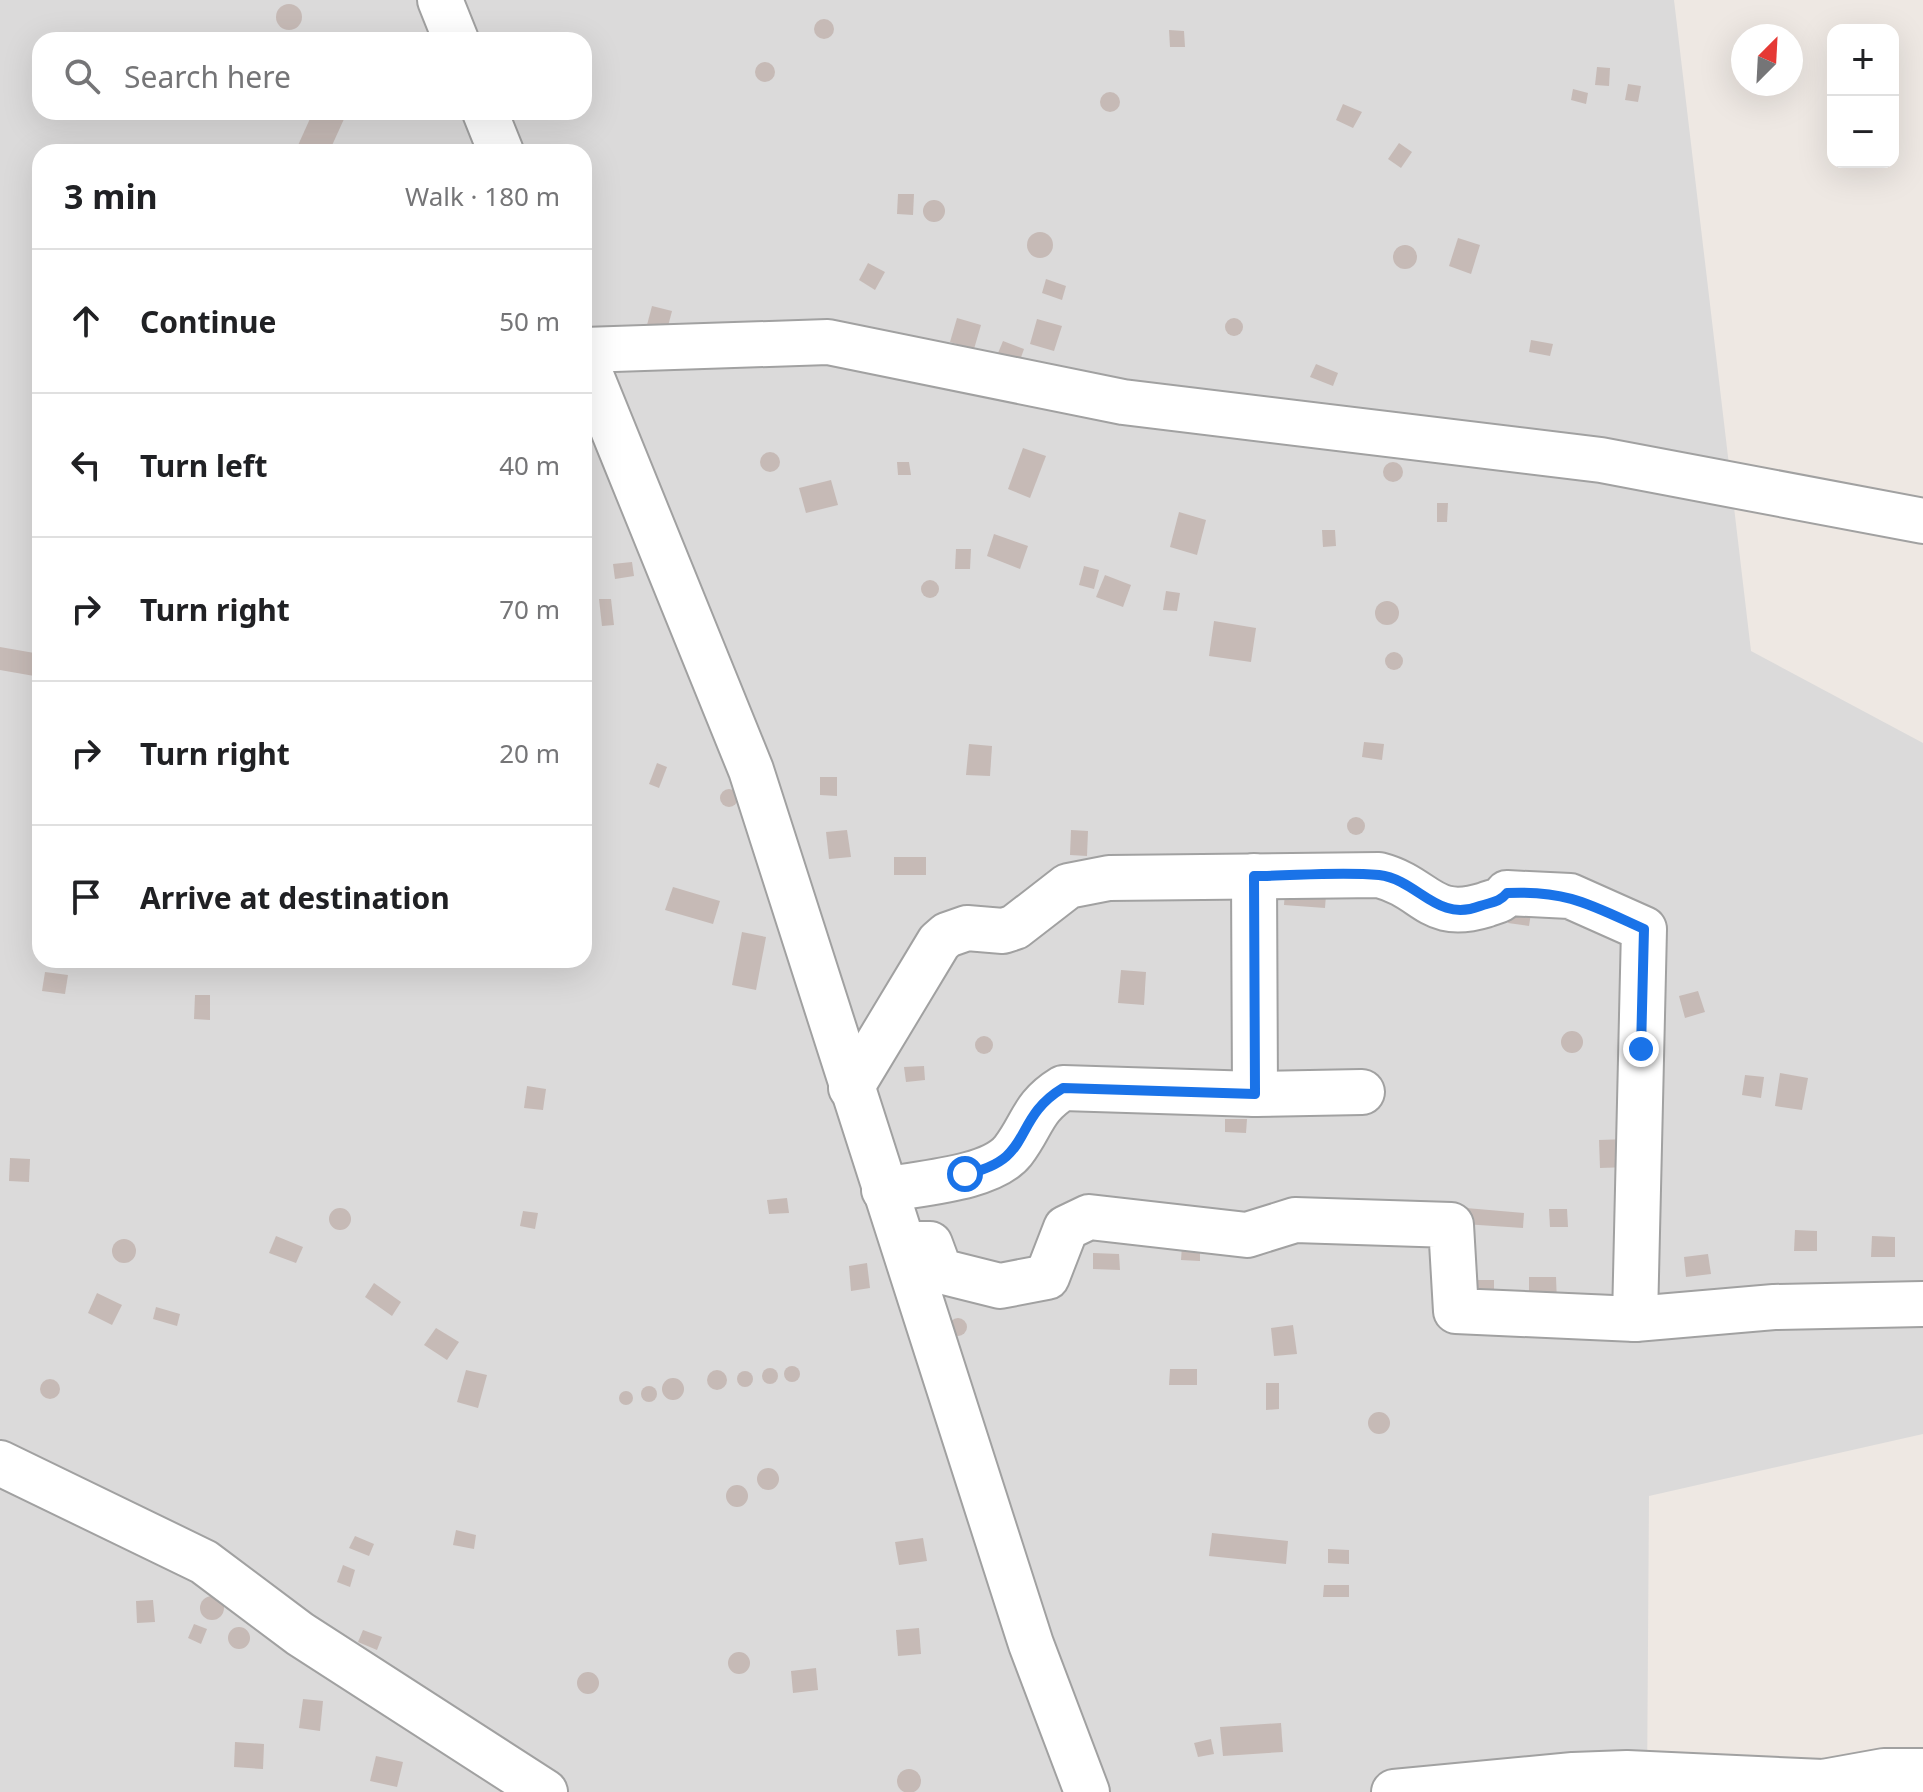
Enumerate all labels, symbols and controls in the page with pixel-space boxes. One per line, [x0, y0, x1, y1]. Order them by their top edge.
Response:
north arrow [1731, 24, 1803, 96]
map controls [1827, 24, 1899, 168]
button: + [1827, 24, 1899, 96]
search box [32, 32, 592, 120]
icon: search [60, 54, 104, 98]
text: Search here [124, 56, 291, 97]
button: − [1827, 96, 1899, 168]
text: 3 min [64, 173, 158, 219]
text: Walk · 180 m [405, 178, 560, 214]
icon: ahead [64, 299, 108, 343]
text: Continue [140, 301, 276, 342]
text: 50 m [499, 303, 560, 339]
icon: left [64, 443, 108, 487]
text: Turn left [140, 445, 268, 486]
text: 40 m [499, 447, 560, 483]
icon: right [64, 587, 108, 631]
text: Turn right [140, 589, 290, 630]
text: 70 m [499, 591, 560, 627]
icon: right [64, 731, 108, 775]
text: Turn right [140, 733, 290, 774]
text: 20 m [499, 735, 560, 771]
icon: arrive [64, 875, 108, 919]
text: Arrive at destination [140, 877, 450, 918]
route end [1623, 1031, 1659, 1067]
route start [947, 1156, 983, 1192]

